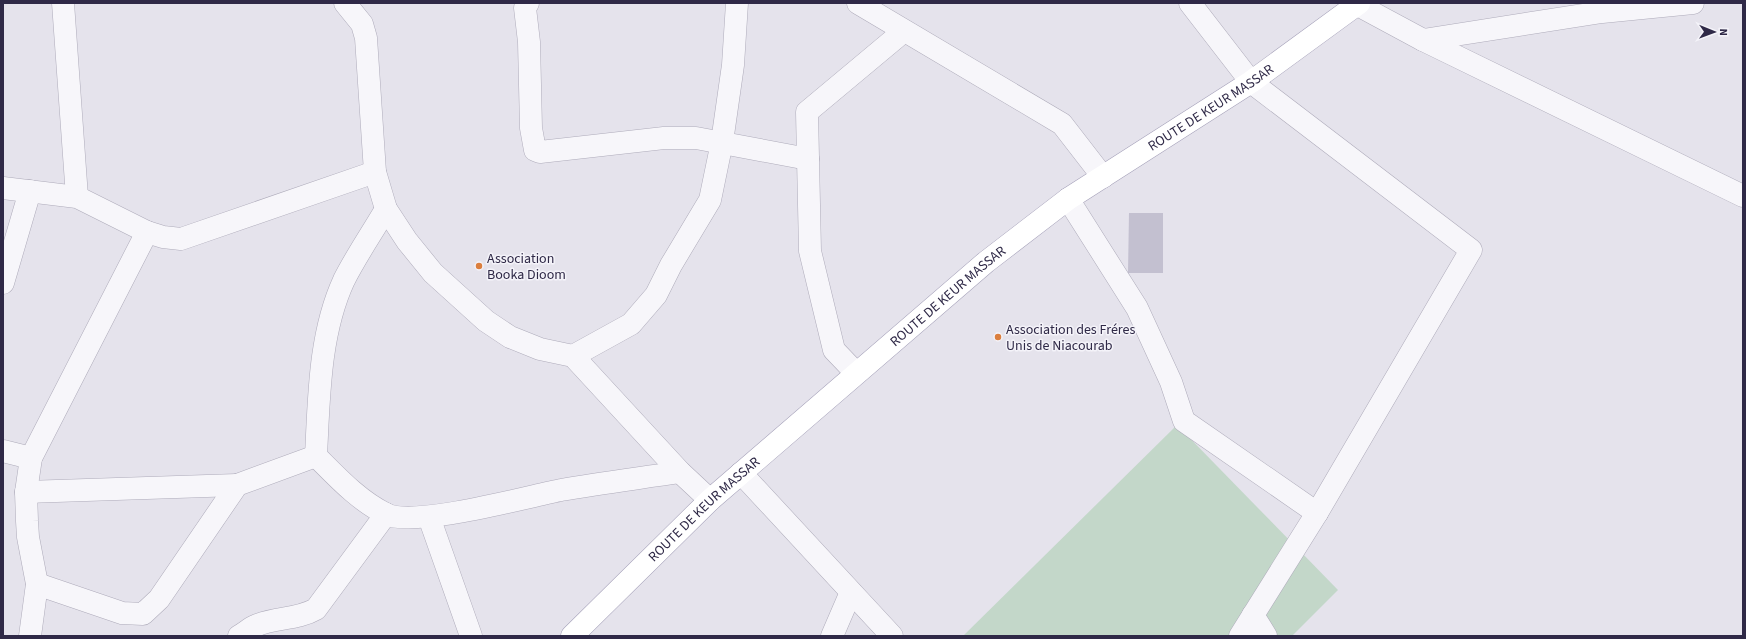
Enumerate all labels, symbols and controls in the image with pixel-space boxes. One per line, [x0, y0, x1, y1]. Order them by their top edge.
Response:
north arrow [1694, 12, 1734, 52]
text: N [1716, 28, 1731, 36]
street label: ROUTE DE KEUR MASSAR [1144, 60, 1278, 156]
street label: ROUTE DE KEUR MASSAR [886, 241, 1010, 352]
place label: Association Booka Dioom [487, 249, 566, 285]
marker: Association Booka Dioom [474, 261, 484, 271]
place label: Association des Fréres Unis de Niacourab [1006, 320, 1135, 356]
marker: Association des Fréres Unis de Niacourab [993, 332, 1003, 342]
street label: ROUTE DE KEUR MASSAR [644, 452, 764, 567]

